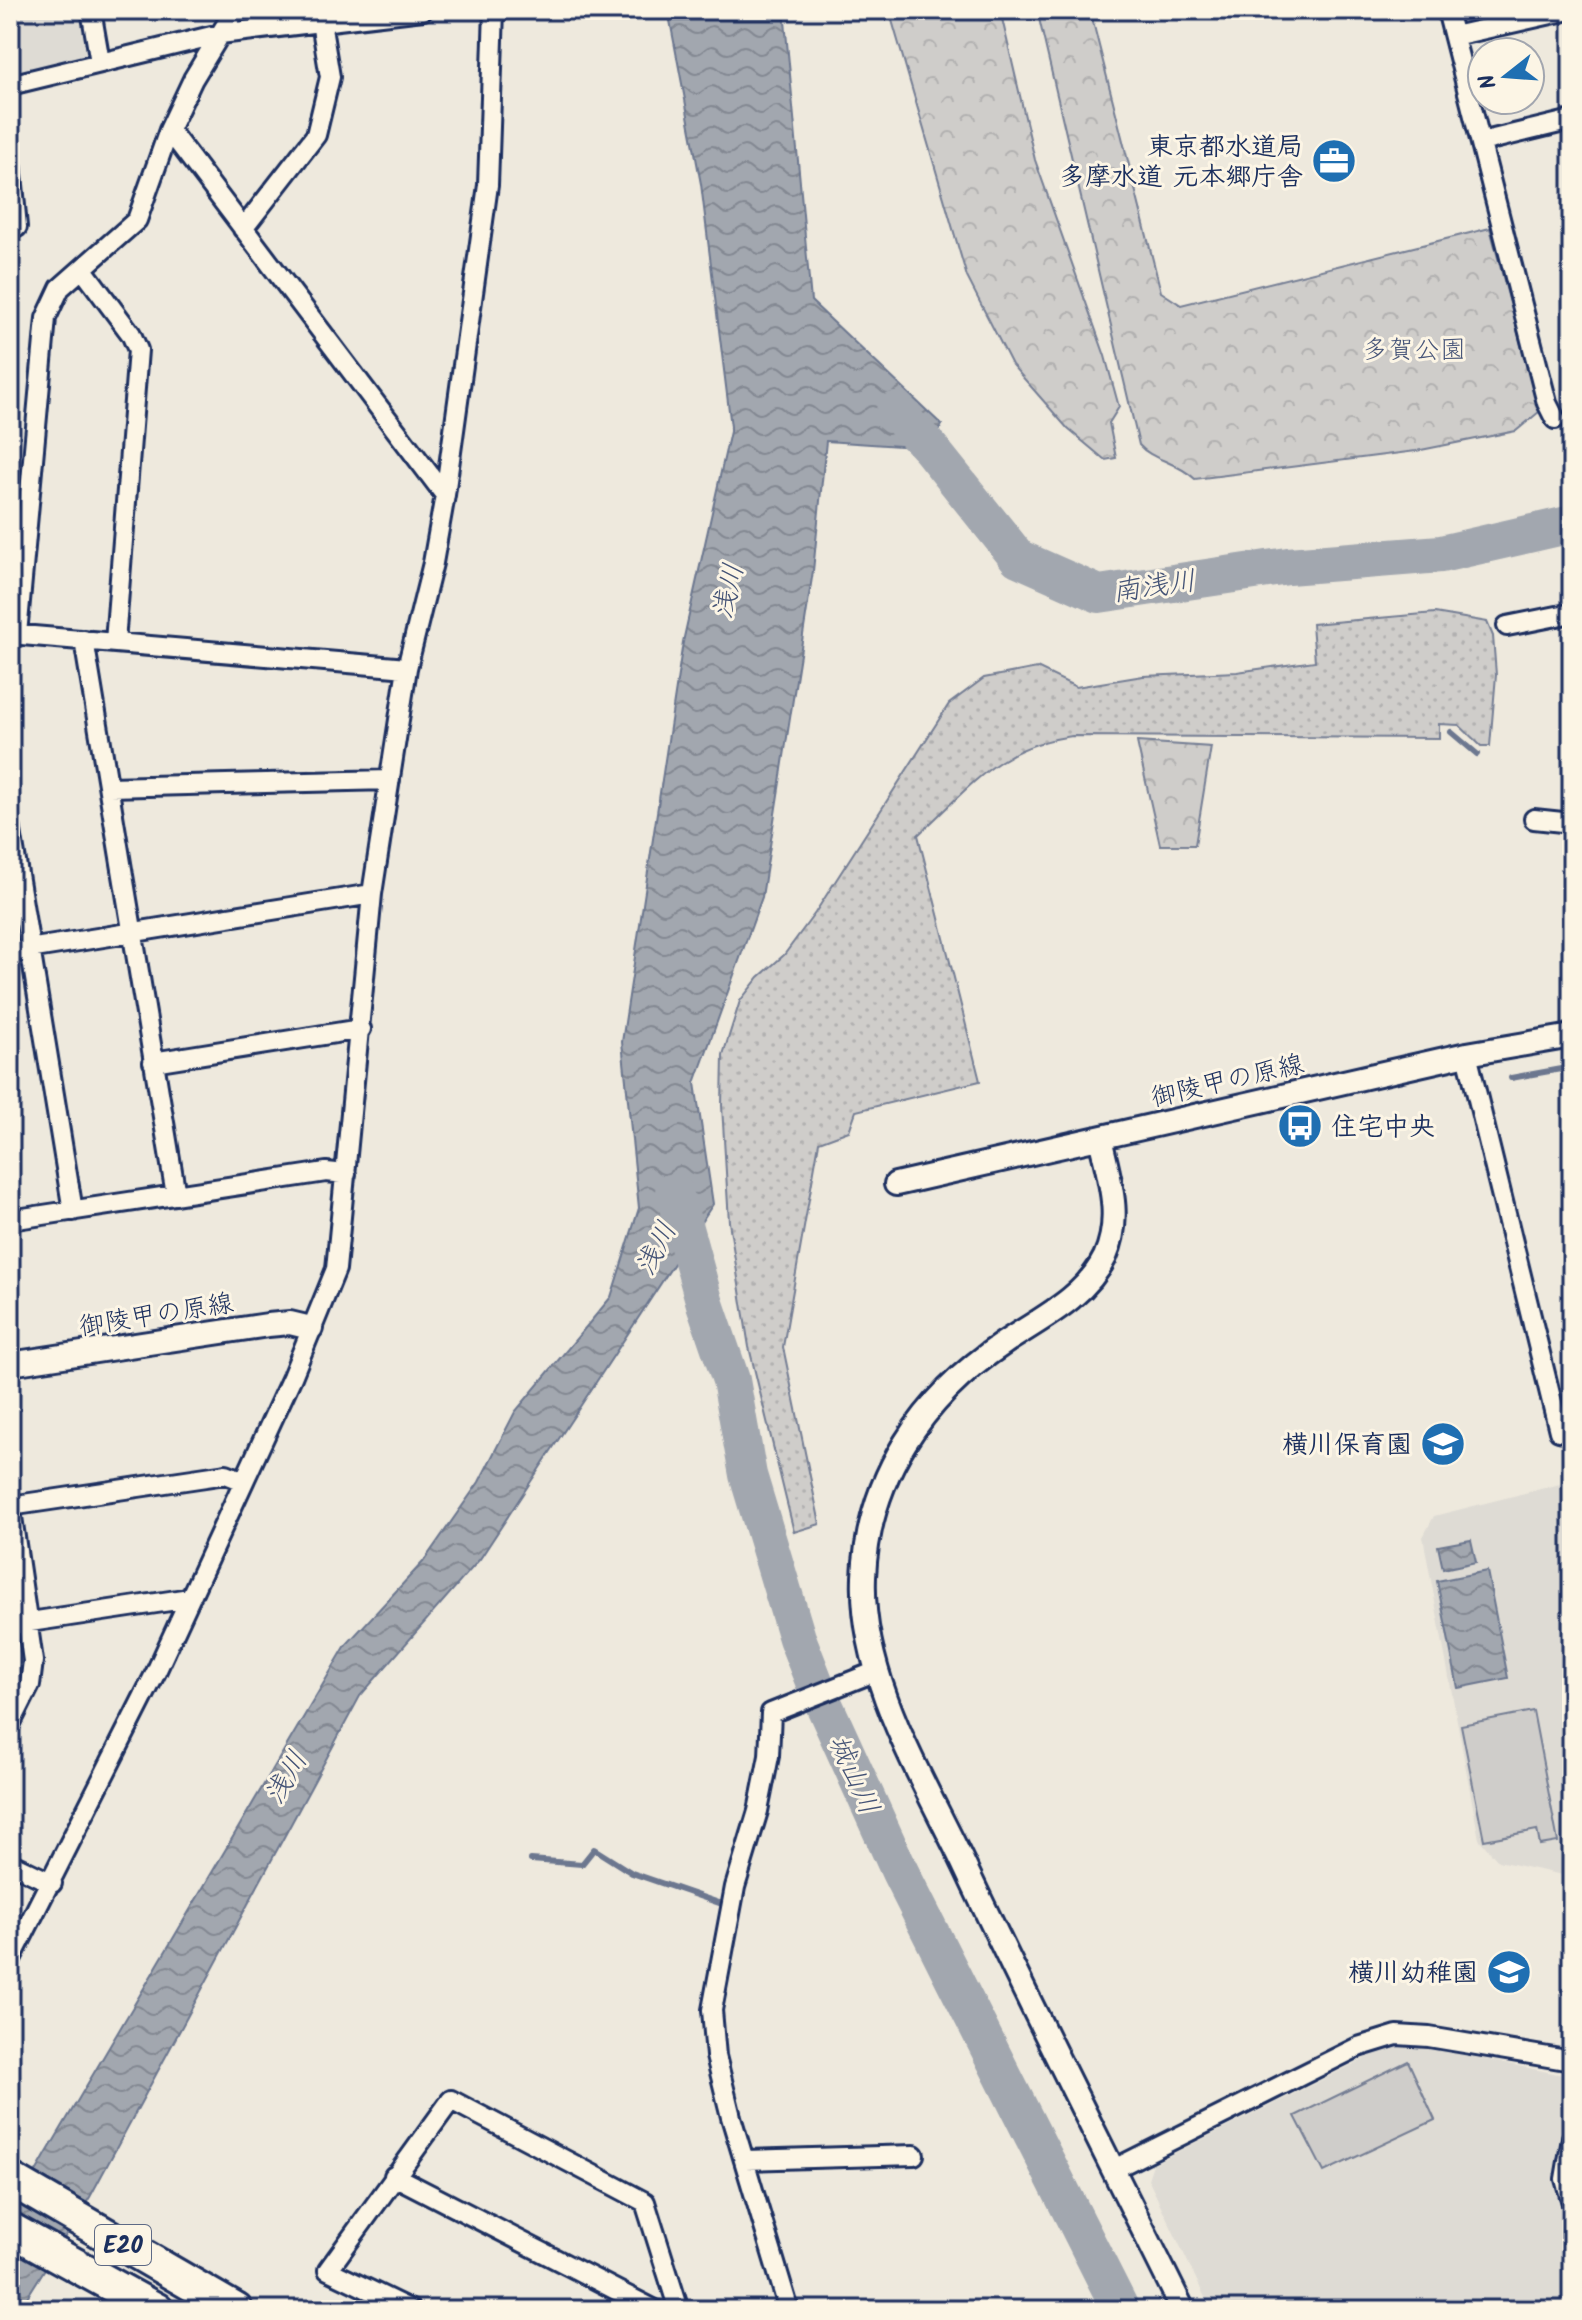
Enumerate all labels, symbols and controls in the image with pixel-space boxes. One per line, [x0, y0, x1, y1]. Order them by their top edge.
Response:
north arrow [1466, 36, 1546, 116]
text: N [1470, 69, 1508, 93]
place label: 東京都水道局 多摩水道 元本郷庁舎 [1059, 127, 1303, 199]
office icon: 東京都水道局 多摩水道 元本郷庁舎 [1310, 137, 1358, 185]
park label: 多賀公園 [1362, 330, 1466, 372]
water label: 浅川 [701, 559, 758, 624]
water label: 南浅川 [1110, 559, 1199, 616]
street label: 御陵甲の原線 [1147, 1044, 1308, 1120]
bus stop icon: 住宅中央 [1276, 1102, 1324, 1150]
place label: 住宅中央 [1331, 1107, 1435, 1149]
water label: 浅川 [624, 1214, 690, 1284]
street label: 御陵甲の原線 [76, 1283, 237, 1349]
school or university icon: 横川保育園 [1419, 1420, 1467, 1468]
place label: 横川保育園 [1282, 1425, 1412, 1467]
water label: 城山川 [815, 1727, 890, 1823]
water label: 浅川 [254, 1743, 321, 1814]
school or university icon: 横川幼稚園 [1485, 1948, 1533, 1996]
place label: 横川幼稚園 [1348, 1953, 1478, 1995]
road number: E20 [95, 2225, 151, 2265]

